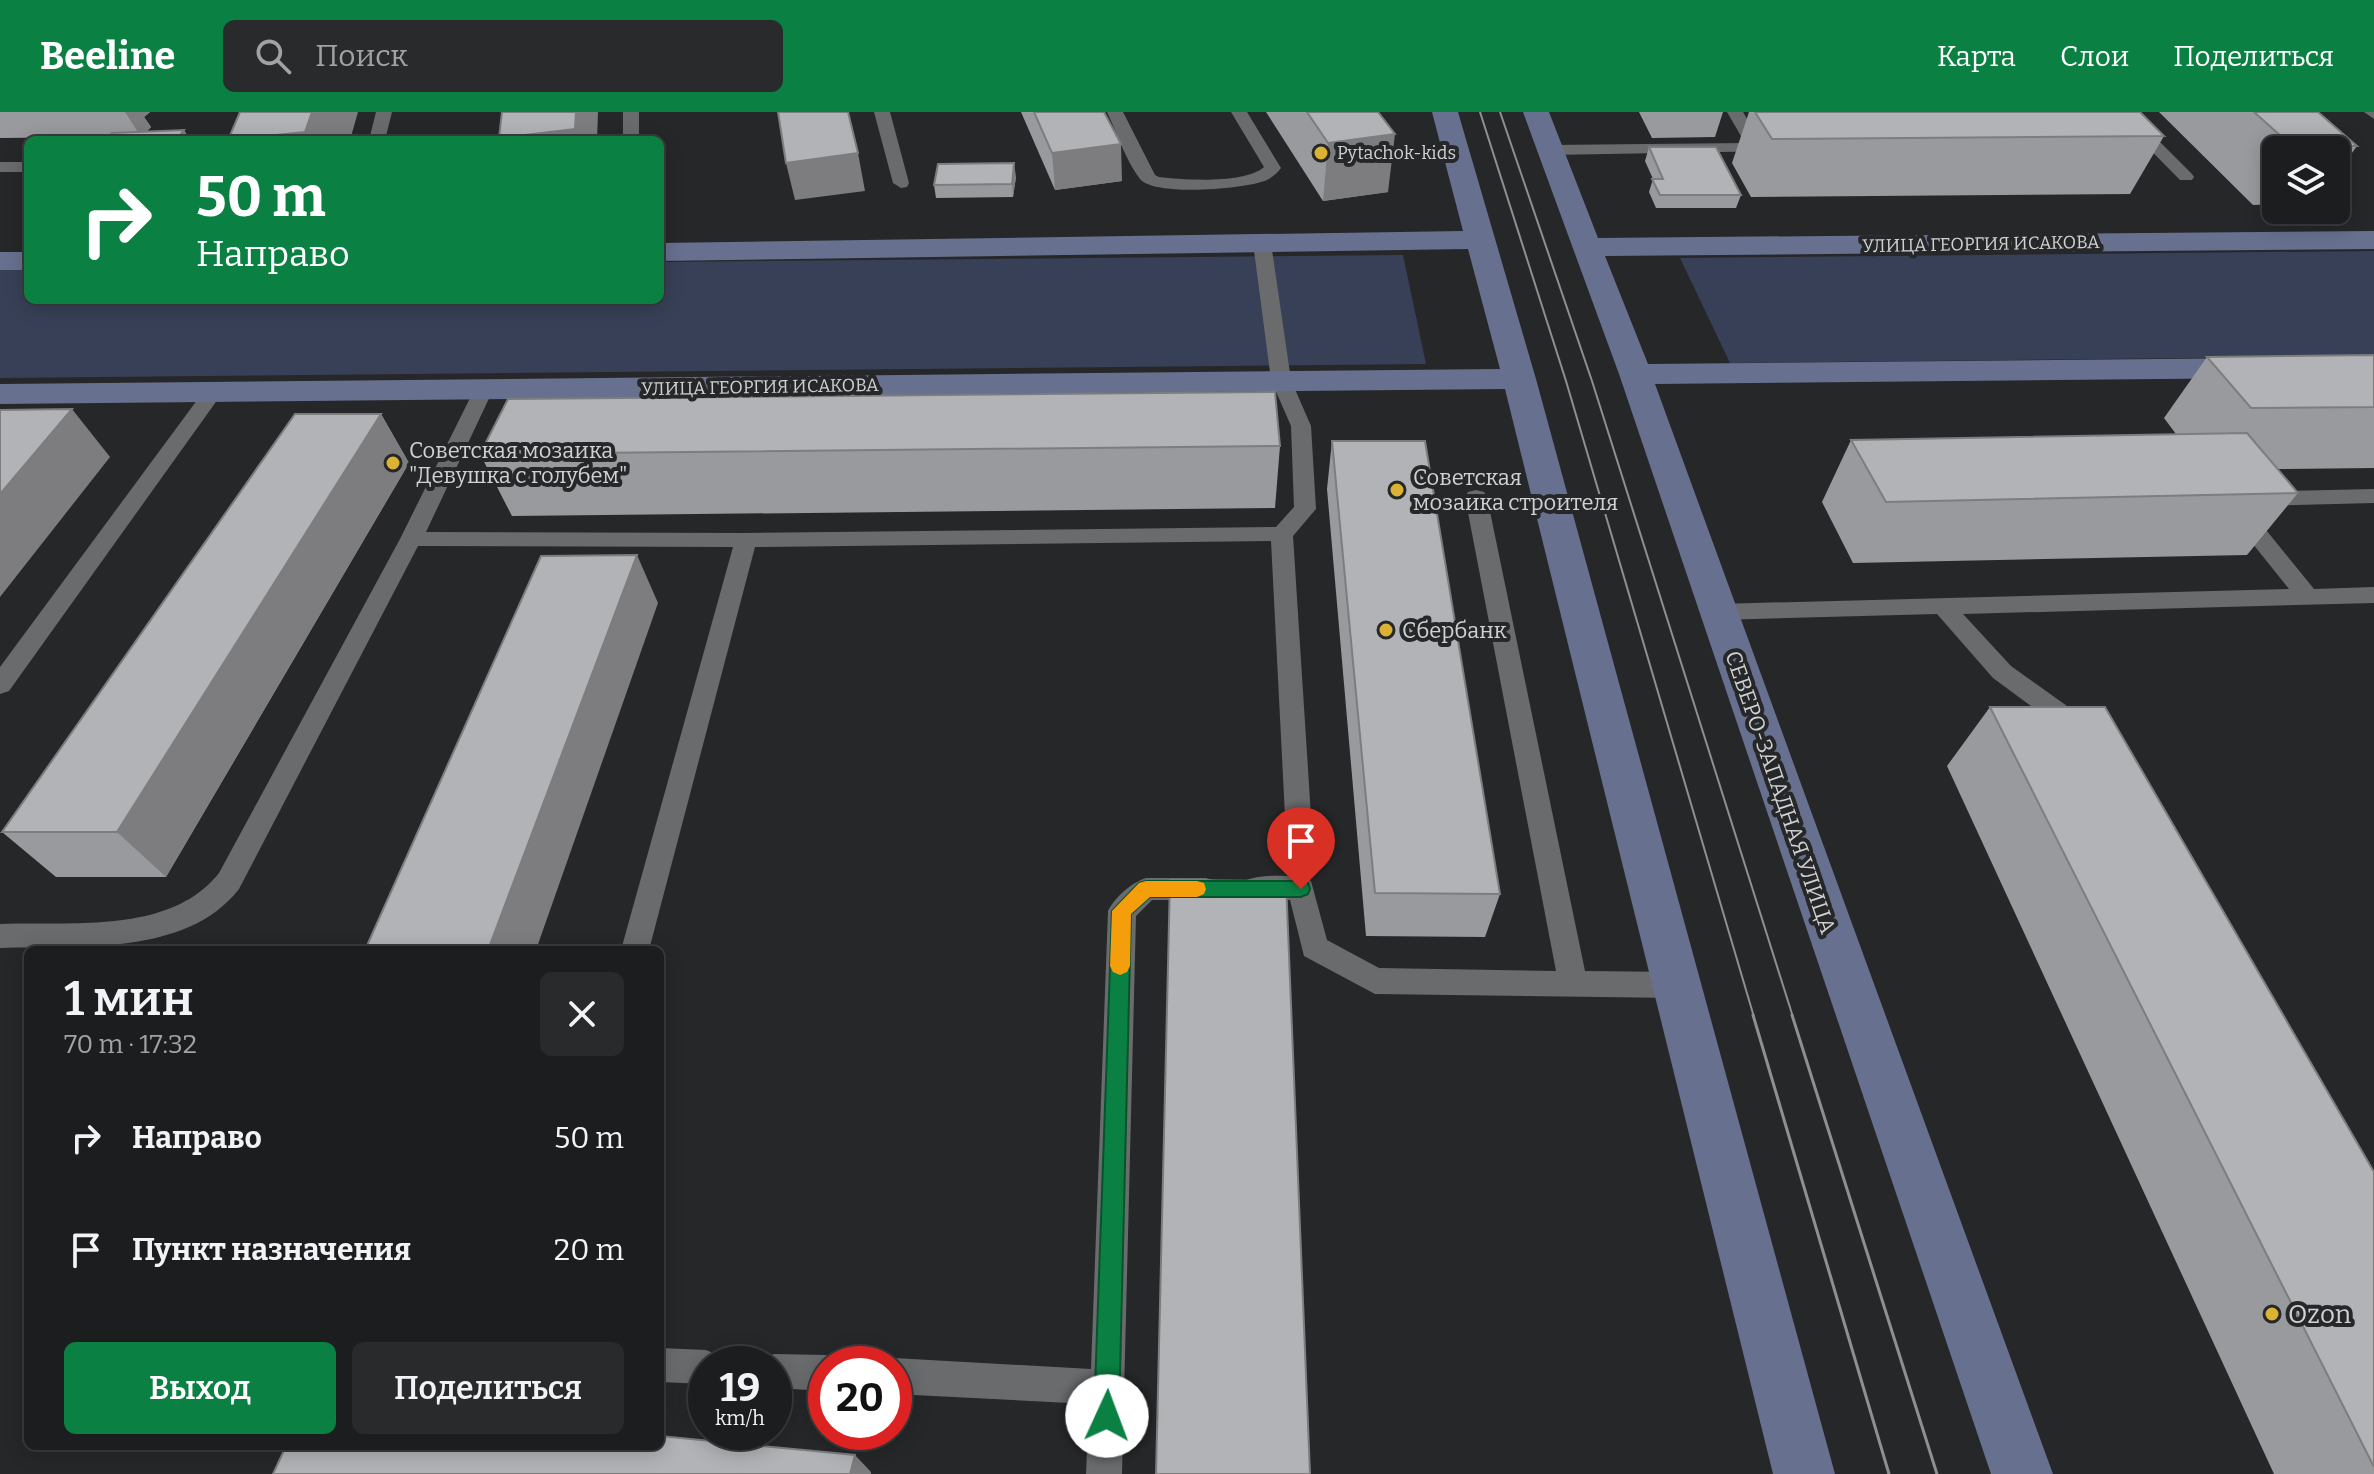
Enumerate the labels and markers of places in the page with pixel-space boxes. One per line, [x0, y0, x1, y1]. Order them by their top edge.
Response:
place label: Pytachok-kids [1337, 142, 1456, 164]
marker: Pytachok-kids [1312, 144, 1330, 162]
place label: Советская мозаика "Девушка с голубем" [409, 437, 628, 489]
marker: Советская мозаика "Девушка с голубем" [384, 454, 402, 472]
place label: Советская мозаика строителя [1413, 464, 1618, 516]
marker: Советская мозаика строителя [1388, 481, 1406, 499]
place label: Сбербанк [1402, 617, 1507, 644]
marker: Сбербанк [1377, 621, 1395, 639]
pin [1267, 807, 1335, 889]
place label: Ozon [2288, 1299, 2352, 1330]
marker: Ozon [2263, 1305, 2281, 1323]

